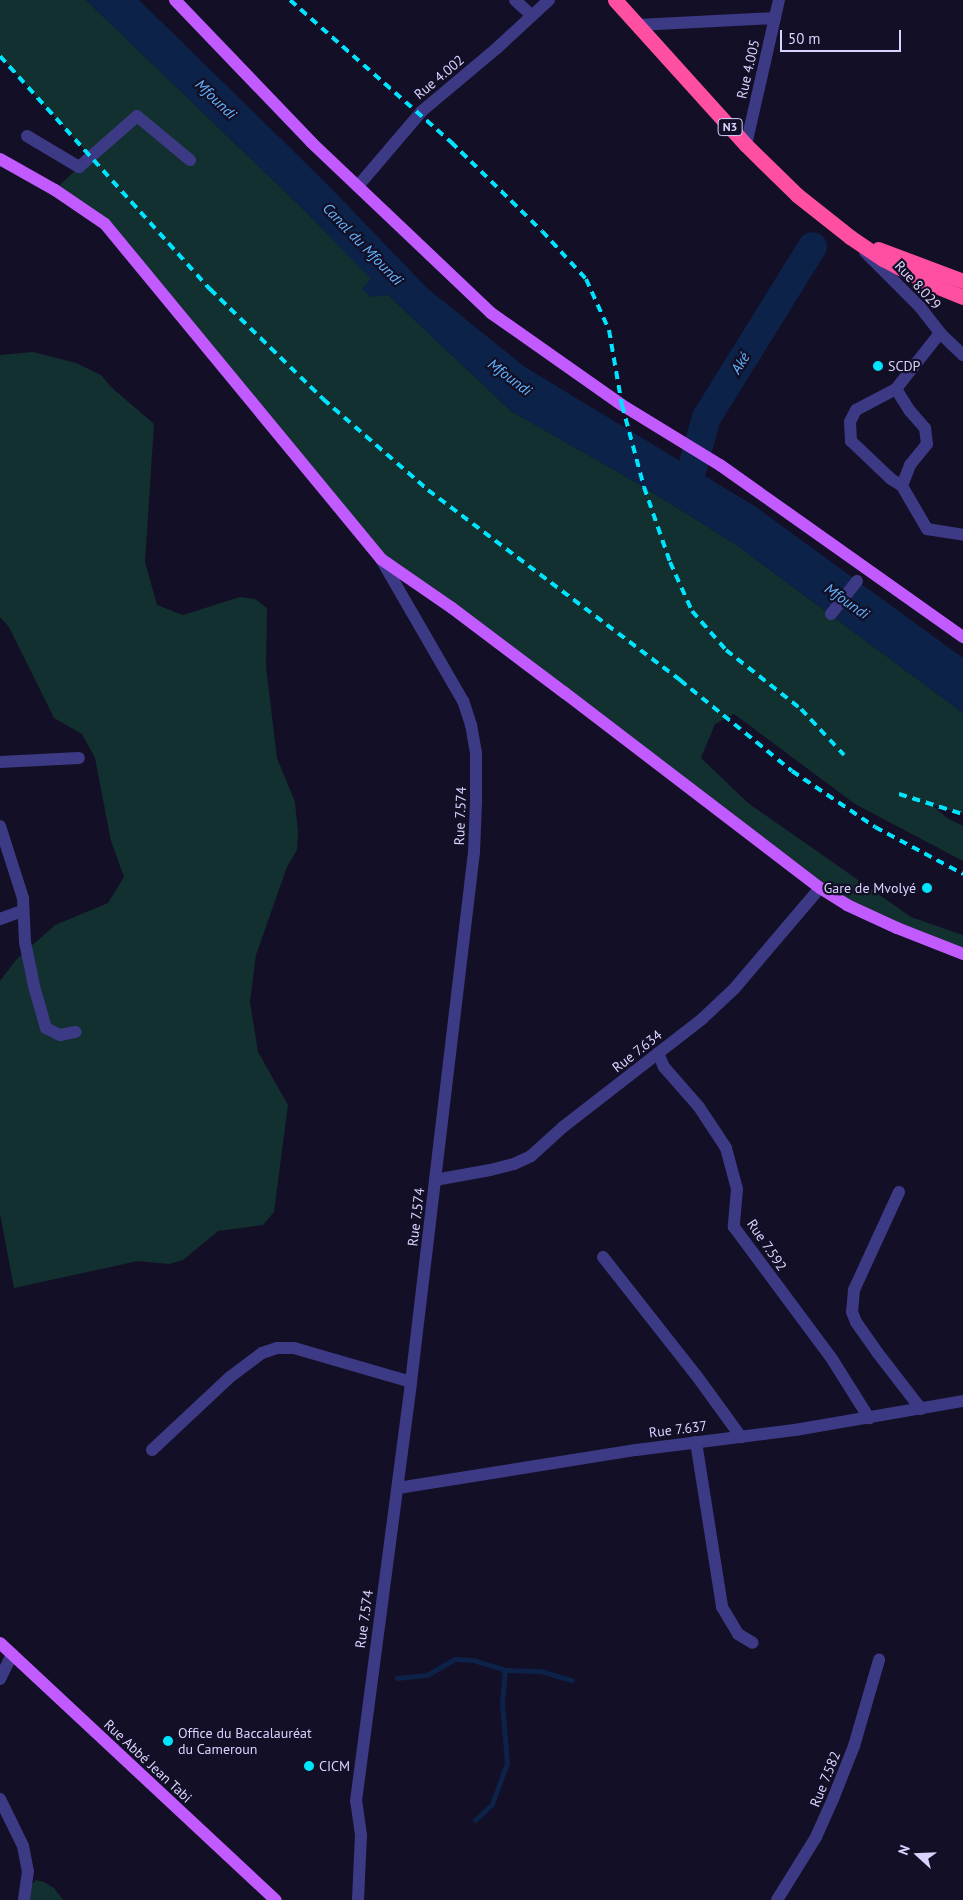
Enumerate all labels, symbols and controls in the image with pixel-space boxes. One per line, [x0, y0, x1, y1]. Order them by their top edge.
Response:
scale bar [783, 20, 904, 52]
text: 50 m [788, 29, 821, 48]
street label: Rue 4.005 [733, 38, 763, 100]
street label: Rue 4.002 [411, 51, 467, 103]
water label: Mfoundi [192, 75, 240, 123]
road number: N3 [718, 118, 742, 136]
water label: Canal du Mfoundi [319, 199, 407, 289]
street label: Rue 8.029 [891, 257, 945, 313]
water label: Aké [727, 349, 753, 377]
water label: Mfoundi [485, 355, 535, 399]
place label: SCDP [888, 358, 920, 374]
marker: SCDP [872, 360, 884, 372]
water label: Mfoundi [821, 579, 873, 623]
street label: Rue 7.574 [451, 786, 469, 846]
place label: Gare de Mvolyé [824, 880, 916, 896]
marker: Gare de Mvolyé [920, 881, 934, 895]
street label: Rue 7.634 [609, 1026, 665, 1076]
street label: Rue 7.574 [404, 1187, 428, 1247]
street label: Rue 7.592 [744, 1216, 790, 1274]
street label: Rue 7.637 [648, 1417, 708, 1441]
street label: Rue 7.574 [352, 1589, 376, 1649]
street label: Rue Abbé Jean Tabi [100, 1716, 196, 1806]
place label: Office du Baccalauréat du Cameroun [178, 1725, 312, 1758]
marker: Office du Baccalauréat du Cameroun [162, 1735, 174, 1747]
street label: Rue 7.582 [806, 1749, 844, 1809]
place label: CICM [319, 1758, 350, 1774]
marker: CICM [303, 1760, 315, 1772]
north arrow [893, 1830, 943, 1880]
text: N [894, 1842, 914, 1857]

